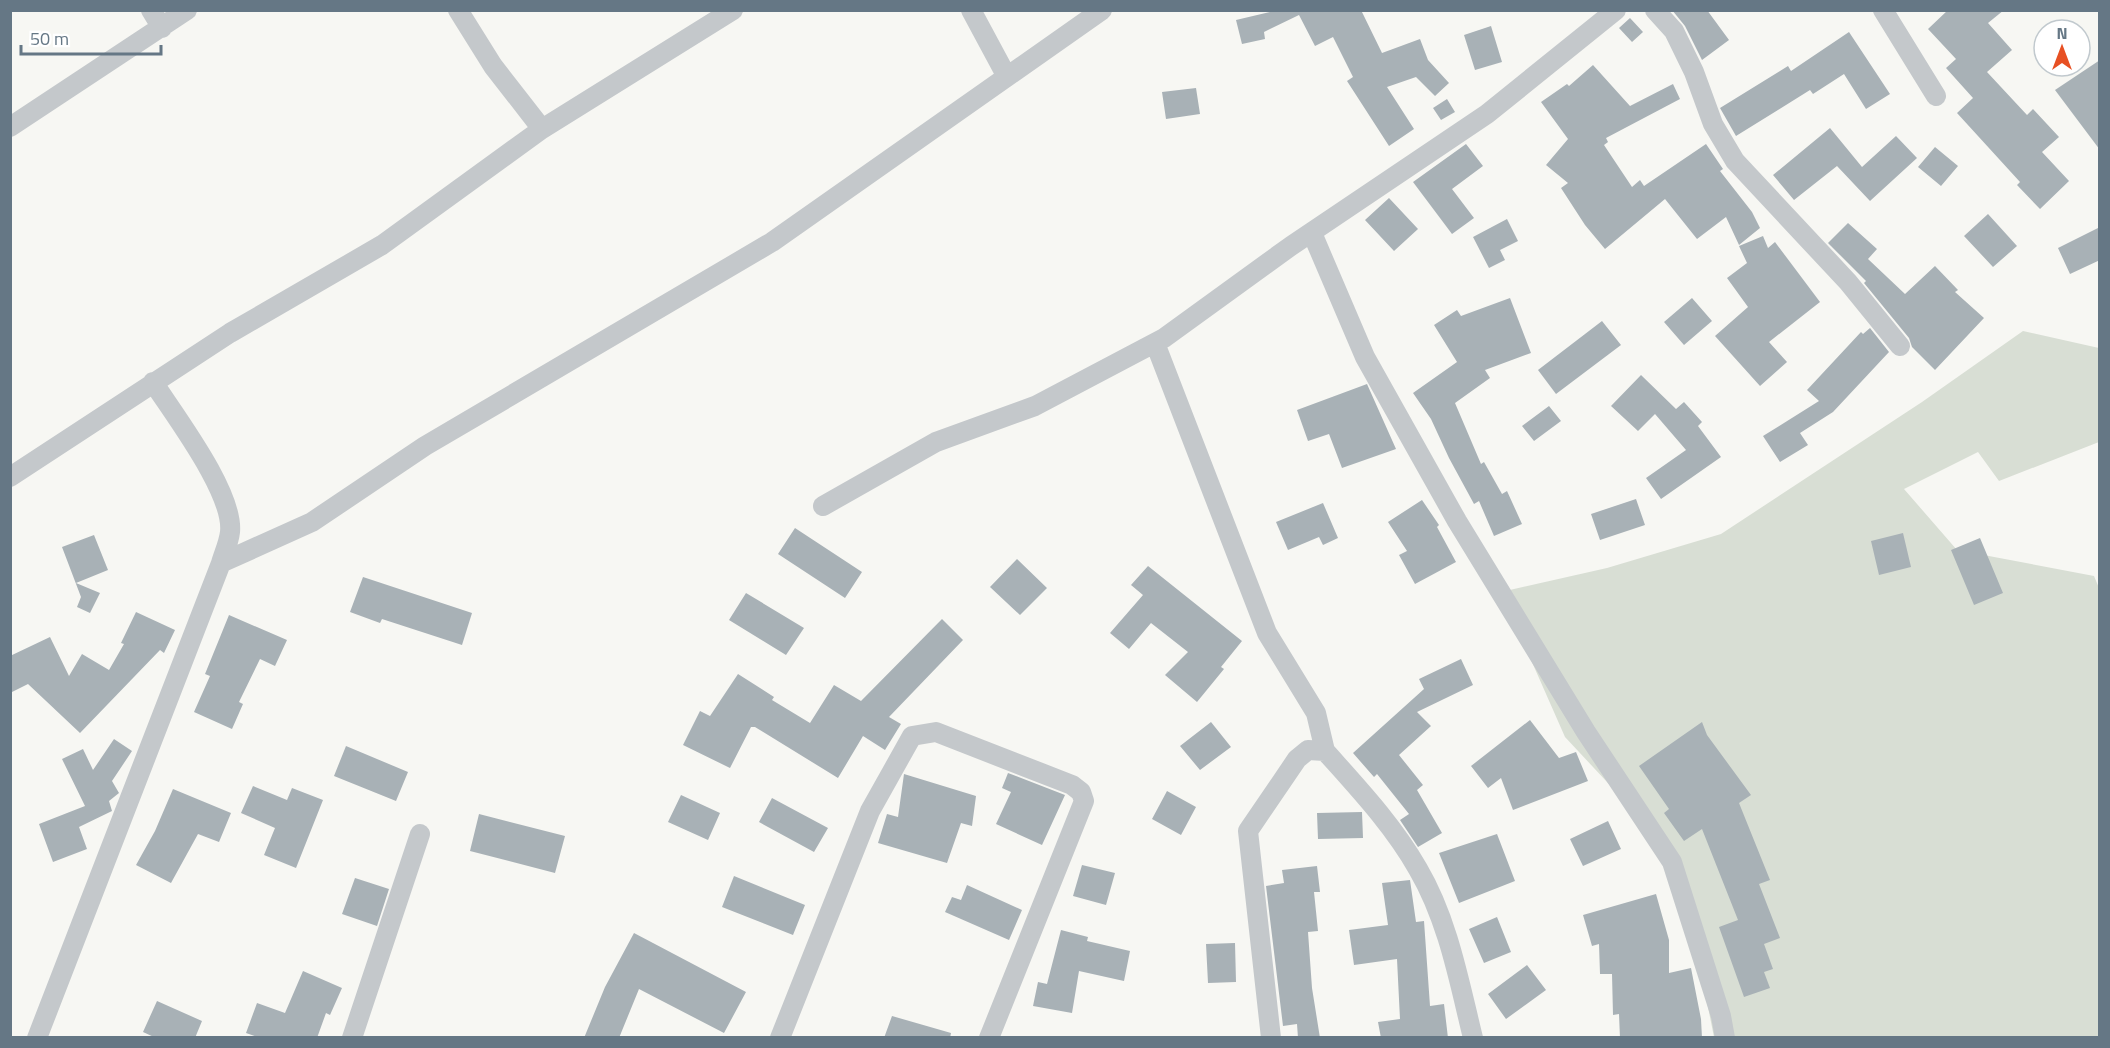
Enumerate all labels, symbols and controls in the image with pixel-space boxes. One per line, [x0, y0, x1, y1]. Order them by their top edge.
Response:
scale bar [21, 18, 160, 56]
north arrow [2032, 18, 2092, 78]
text: N [2056, 21, 2068, 45]
text: 50 m [30, 25, 69, 52]

